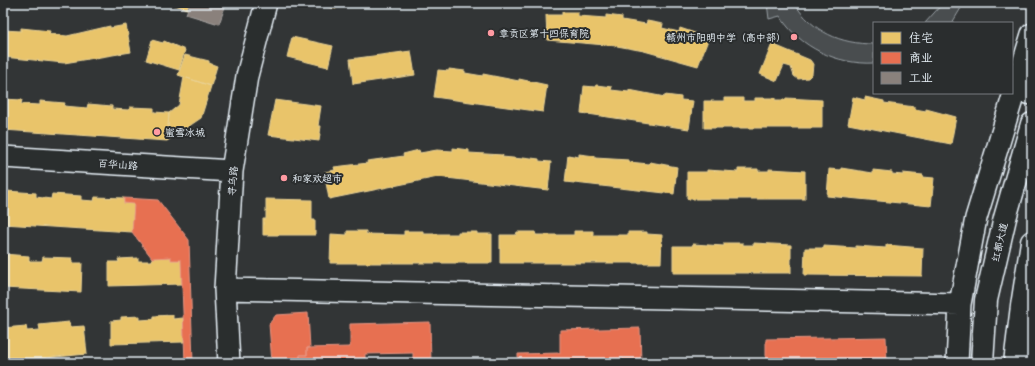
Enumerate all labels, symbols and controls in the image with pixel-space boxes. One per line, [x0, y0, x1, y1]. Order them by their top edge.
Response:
legend [873, 22, 1013, 94]
place label: 章贡区第十四保育院 [499, 26, 589, 42]
marker: 章贡区第十四保育院 [486, 28, 496, 38]
text: 住宅 [909, 29, 933, 48]
place label: 赣州市阳明中学（高中部） [666, 30, 786, 46]
marker: 赣州市阳明中学（高中部） [789, 32, 799, 42]
text: 商业 [909, 49, 933, 68]
text: 工业 [909, 69, 933, 88]
place label: 蜜雪冰城 [165, 125, 205, 141]
marker: 蜜雪冰城 [152, 127, 162, 137]
street label: 百华山路 [97, 156, 138, 174]
street label: 寻乌路 [224, 165, 242, 197]
place label: 和家欢超市 [292, 171, 342, 187]
marker: 和家欢超市 [279, 173, 289, 183]
street label: 红都大道 [988, 221, 1012, 264]

